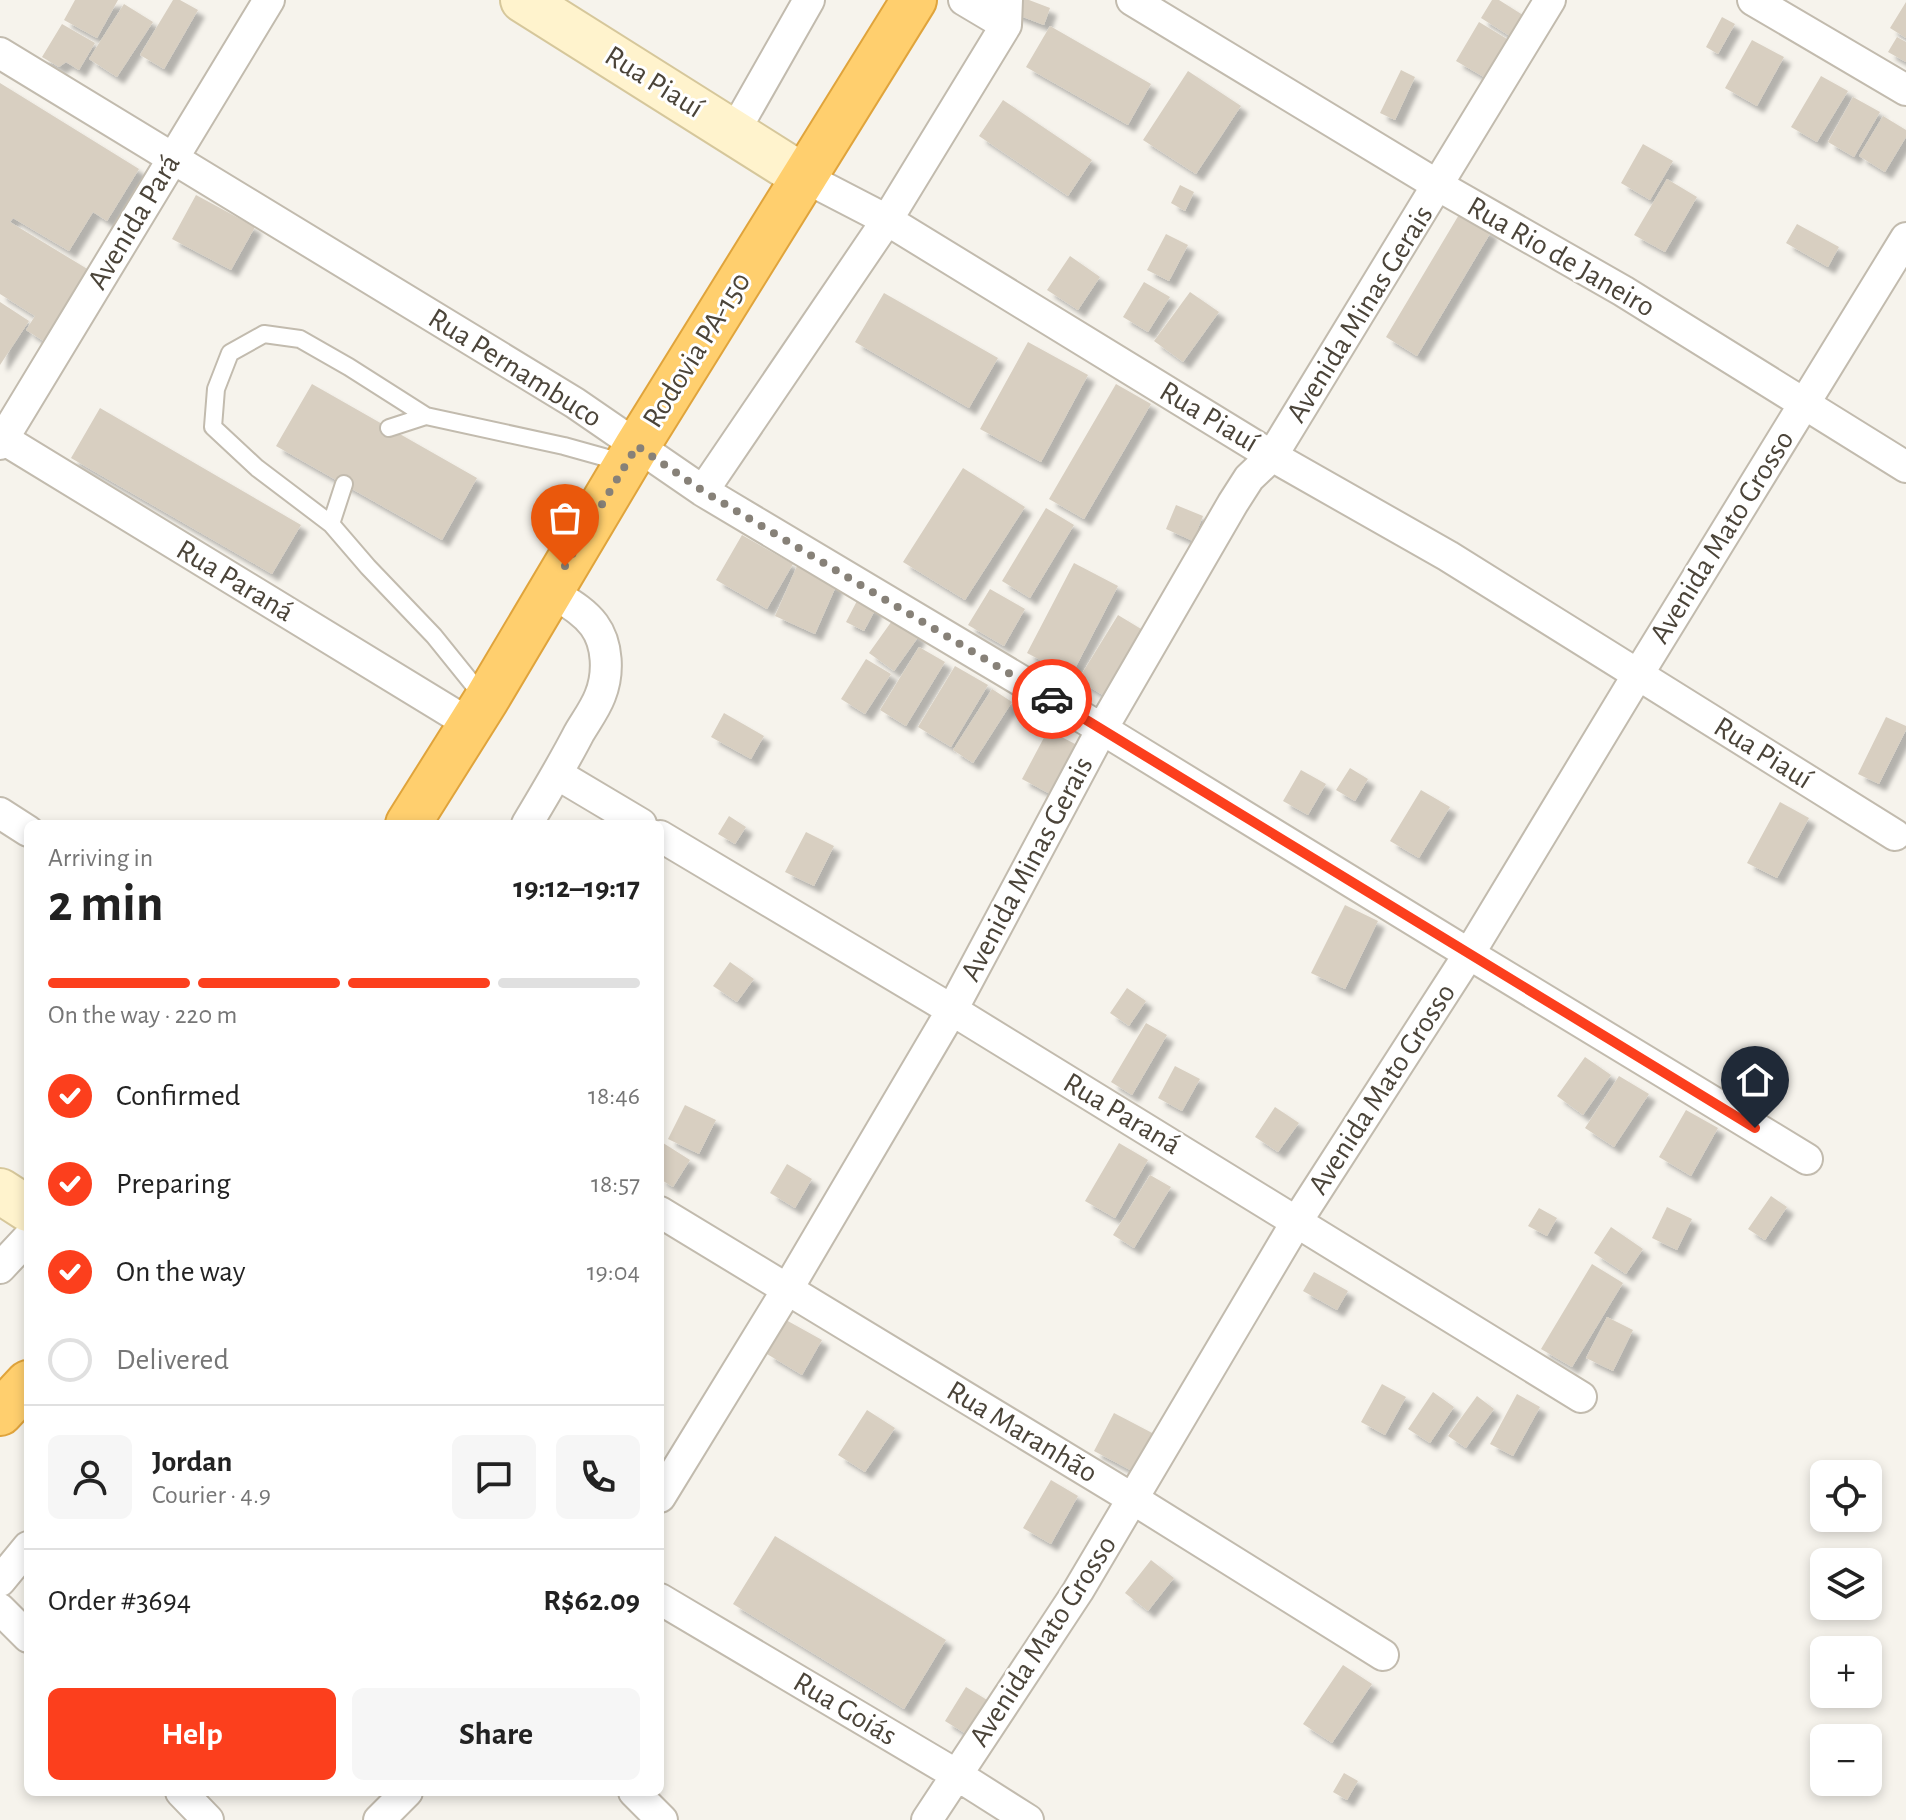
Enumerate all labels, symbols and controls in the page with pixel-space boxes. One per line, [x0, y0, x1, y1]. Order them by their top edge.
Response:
street label: Rua Piauí [600, 40, 709, 124]
street label: Avenida Pará [82, 149, 186, 295]
street label: Rua Rio de Janeiro [1462, 191, 1660, 323]
street label: Avenida Minas Gerais [1281, 200, 1439, 428]
street label: Rodovia PA-150 [637, 267, 757, 433]
street label: Rua Pernambuco [423, 303, 607, 433]
street label: Rua Piauí [1154, 376, 1264, 458]
street label: Avenida Mato Grosso [1644, 425, 1800, 649]
pin [531, 484, 599, 566]
icon: bag [543, 496, 587, 540]
street label: Rua Paraná [171, 534, 299, 628]
courier [1012, 659, 1092, 739]
icon: car [1030, 677, 1074, 721]
street label: Rua Piauí [1709, 711, 1818, 795]
street label: Avenida Minas Gerais [955, 752, 1099, 986]
text: Arriving in [48, 845, 153, 871]
text: 19:12–19:17 [513, 873, 640, 903]
text: 2 min [48, 878, 163, 930]
street label: Avenida Mato Grosso [1303, 978, 1461, 1200]
text: On the way · 220 m [48, 1002, 237, 1028]
pin [1721, 1046, 1789, 1128]
icon: home [1733, 1058, 1777, 1102]
street label: Rua Paraná [1058, 1067, 1186, 1161]
icon: check [48, 1074, 92, 1118]
text: Confirmed [116, 1081, 240, 1111]
text: 18:46 [588, 1083, 640, 1109]
icon: check [48, 1162, 92, 1206]
text: Preparing [116, 1169, 231, 1199]
text: 18:57 [591, 1171, 640, 1197]
icon: check [48, 1250, 92, 1294]
text: On the way [116, 1257, 245, 1287]
text: 19:04 [587, 1259, 640, 1285]
text: Delivered [116, 1345, 229, 1375]
street label: Rua Maranhão [942, 1375, 1102, 1489]
button: person [48, 1435, 132, 1519]
button: chat [452, 1435, 536, 1519]
button: phone [556, 1435, 640, 1519]
text: Jordan [152, 1447, 232, 1477]
map controls [1810, 1460, 1882, 1796]
button: locate [1810, 1460, 1882, 1532]
text: Courier · 4.9 [152, 1482, 271, 1508]
street label: Avenida Mato Grosso [964, 1530, 1122, 1752]
button: layers [1810, 1548, 1882, 1620]
text: Order #3694 [48, 1586, 191, 1616]
text: R$62.09 [543, 1586, 640, 1616]
button: + [1810, 1636, 1882, 1708]
street label: Rua Goiás [788, 1667, 902, 1751]
button: Help [48, 1688, 336, 1780]
button: Share [352, 1688, 640, 1780]
button: − [1810, 1724, 1882, 1796]

